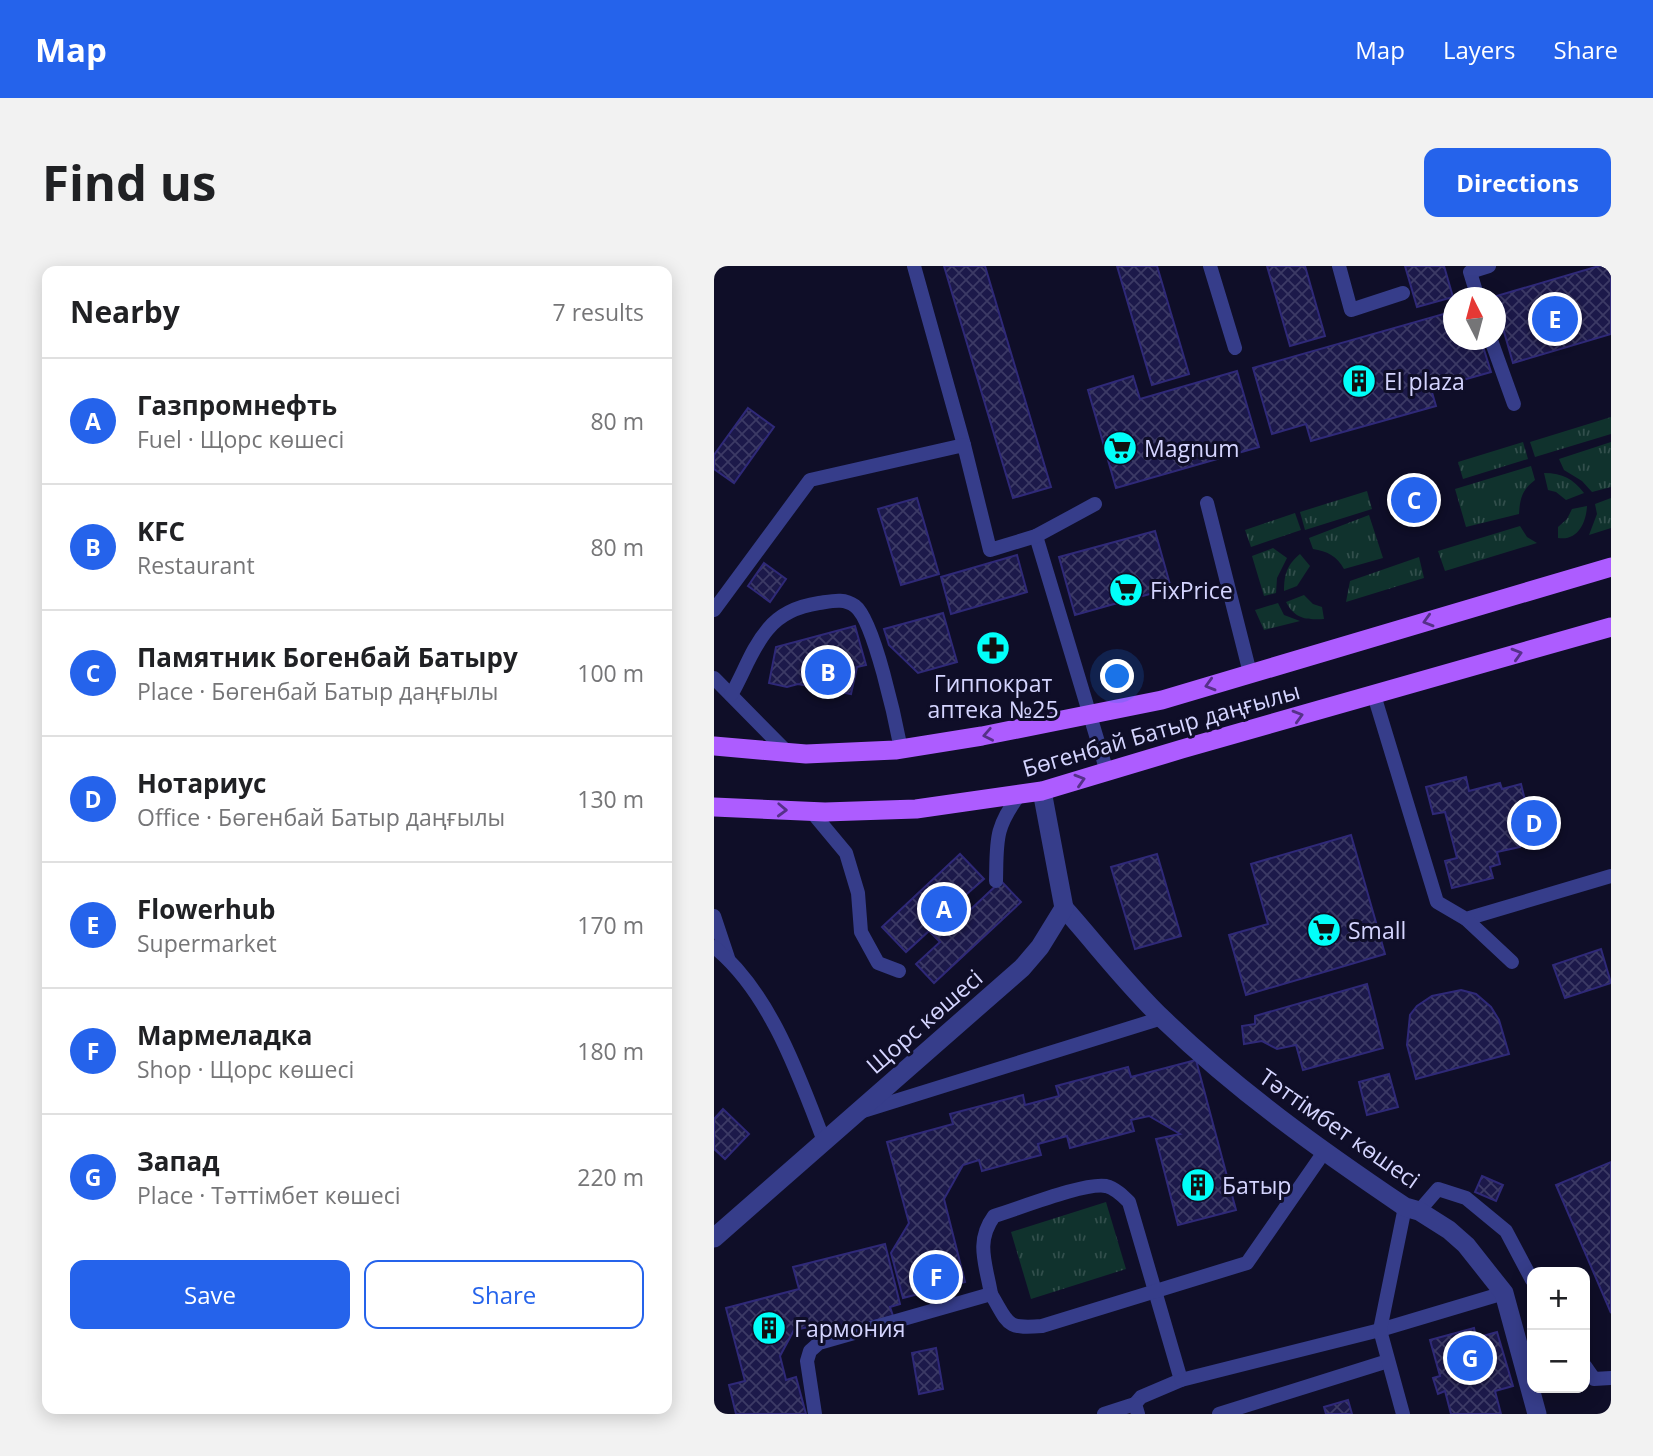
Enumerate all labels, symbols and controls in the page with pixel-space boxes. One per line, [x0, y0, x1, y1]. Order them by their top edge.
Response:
text: Map [35, 27, 107, 72]
text: Map [1355, 33, 1405, 66]
text: Layers [1443, 33, 1516, 66]
text: Share [1554, 33, 1618, 66]
button: Directions [1424, 148, 1611, 217]
text: Find us [42, 149, 216, 215]
north arrow [1443, 287, 1506, 350]
text: Nearby [70, 291, 180, 332]
pin: E [1532, 293, 1578, 345]
text: 7 results [553, 296, 644, 328]
building icon: El plaza [1340, 362, 1378, 400]
place label: El plaza [1384, 365, 1465, 397]
text: Газпромнефть [137, 387, 337, 423]
text: A [85, 405, 101, 437]
text: 80 m [590, 405, 644, 437]
text: Fuel · Щорс көшесі [137, 423, 344, 455]
supermarket icon: Magnum [1101, 429, 1139, 467]
place label: Magnum [1144, 432, 1239, 464]
pin: C [1391, 474, 1437, 526]
text: KFC [137, 513, 185, 549]
text: B [85, 531, 101, 563]
text: 80 m [590, 531, 644, 563]
text: Restaurant [137, 549, 255, 581]
supermarket icon: FixPrice [1107, 571, 1145, 609]
place label: FixPrice [1150, 574, 1233, 606]
one-way arrow [1422, 613, 1434, 628]
pharmacy icon: Гиппократ аптека №25 [974, 629, 1012, 667]
text: Памятник Богенбай Батыру [137, 639, 518, 675]
pin: B [805, 646, 851, 698]
one-way arrow [1511, 648, 1523, 662]
text: C [86, 657, 100, 689]
text: 100 m [577, 657, 644, 689]
your location [1100, 659, 1134, 693]
place label: Гиппократ аптека №25 [927, 667, 1059, 725]
street label: Бөгенбай Батыр даңғылы [1019, 674, 1303, 784]
text: Place · Бөгенбай Батыр даңғылы [137, 675, 498, 707]
one-way arrow [1204, 677, 1216, 692]
one-way arrow [1292, 710, 1304, 724]
one-way arrow [982, 726, 994, 741]
text: Нотариус [137, 765, 266, 801]
one-way arrow [1074, 773, 1086, 788]
text: D [84, 783, 102, 815]
text: 130 m [577, 783, 644, 815]
pin: D [1511, 797, 1557, 849]
text: Office · Бөгенбай Батыр даңғылы [137, 801, 505, 833]
one-way arrow [777, 803, 788, 818]
pin: A [921, 883, 967, 935]
text: Flowerhub [137, 891, 275, 927]
text: E [87, 909, 99, 941]
text: 170 m [577, 909, 644, 941]
supermarket icon: Small [1305, 911, 1343, 949]
place label: Small [1348, 914, 1406, 946]
text: Supermarket [137, 927, 277, 959]
street label: Щорс көшесі [859, 961, 989, 1081]
text: Мармеладка [137, 1017, 313, 1053]
text: F [87, 1035, 99, 1067]
text: 180 m [577, 1035, 644, 1067]
text: Shop · Щорс көшесі [137, 1053, 354, 1085]
street label: Тәттімбет көшесі [1253, 1061, 1427, 1195]
text: Запад [137, 1143, 219, 1179]
text: G [85, 1161, 101, 1193]
text: 220 m [577, 1161, 644, 1193]
building icon: Батыр [1179, 1166, 1217, 1204]
place label: Батыр [1222, 1169, 1291, 1201]
text: Place · Тәттімбет көшесі [137, 1179, 401, 1211]
pin: F [913, 1251, 959, 1303]
button: Save [70, 1260, 350, 1329]
button: Share [364, 1260, 644, 1329]
map controls [1527, 1267, 1590, 1393]
button: + [1527, 1267, 1590, 1330]
building icon: Гармония [750, 1309, 788, 1347]
place label: Гармония [794, 1312, 905, 1344]
button: − [1527, 1330, 1590, 1393]
pin: G [1447, 1332, 1493, 1384]

